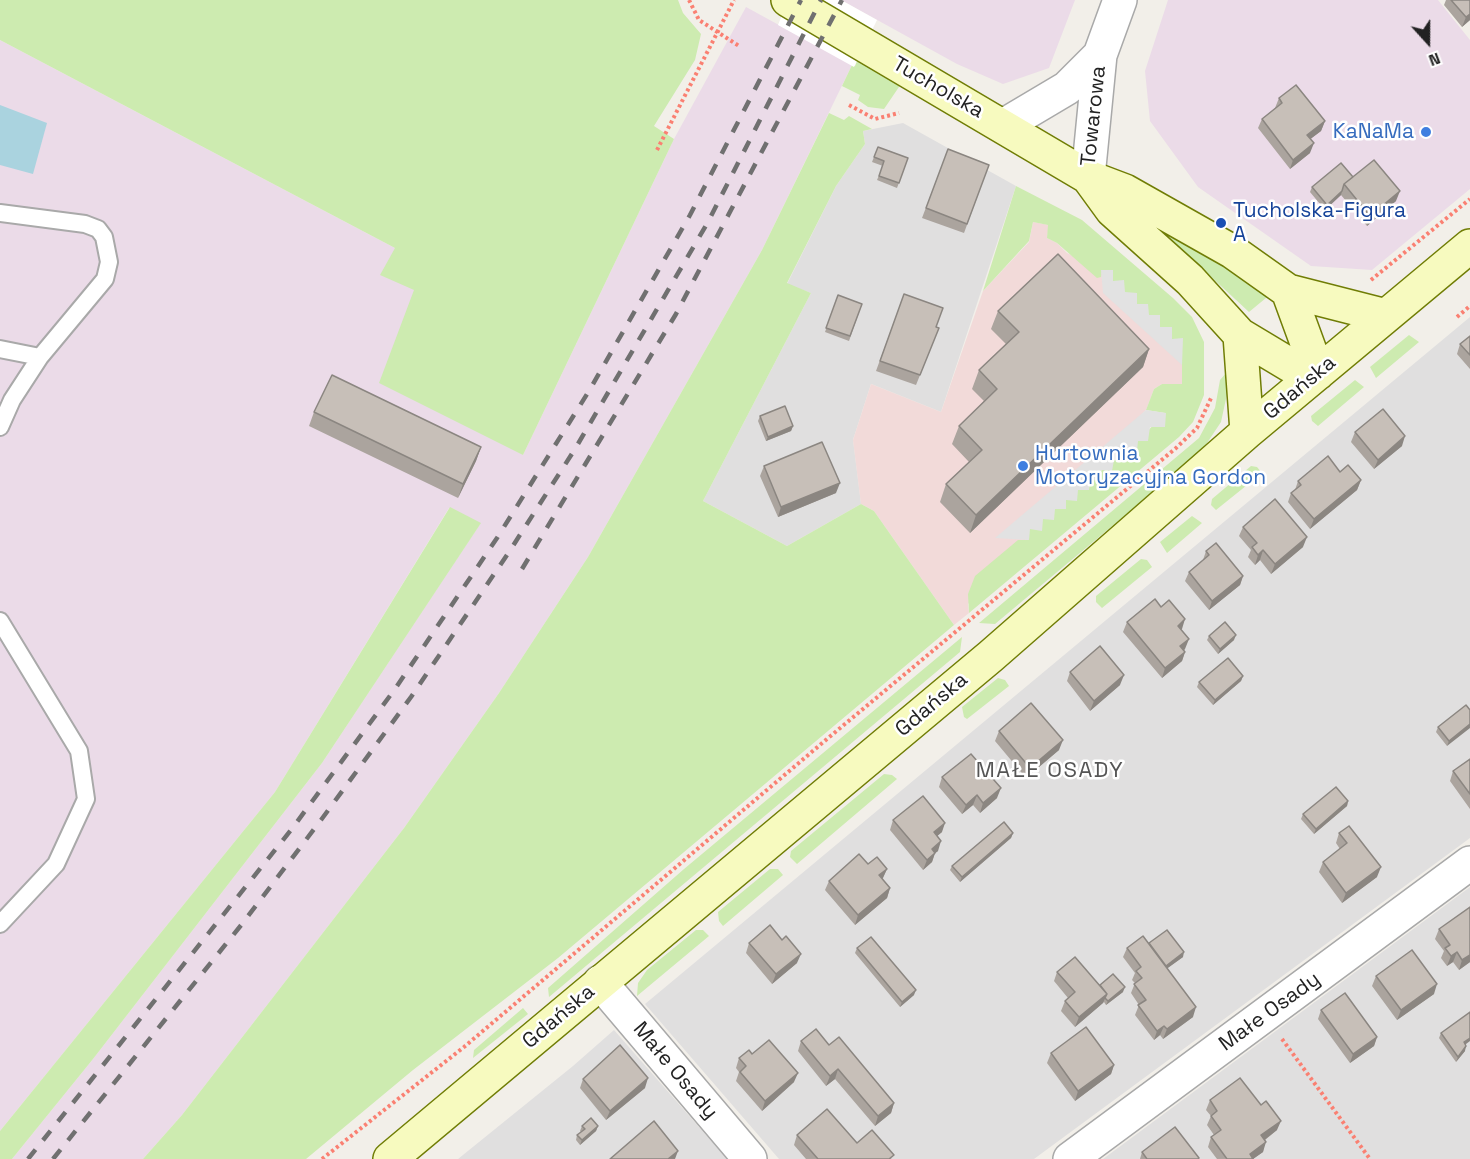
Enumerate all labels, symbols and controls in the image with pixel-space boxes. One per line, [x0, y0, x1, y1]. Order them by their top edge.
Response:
north arrow [1398, 12, 1458, 72]
text: N [1426, 48, 1443, 71]
street label: Tucholska [888, 52, 988, 124]
street label: Towarowa [1076, 65, 1112, 167]
place label: KaNaMa [1333, 119, 1414, 145]
marker: KaNaMa [1419, 125, 1433, 139]
place label: Tucholska-Figura A [1233, 198, 1406, 248]
marker: Tucholska-Figura A [1214, 216, 1228, 230]
street label: Gdańska [1259, 351, 1341, 425]
place label: Hurtownia Motoryzacyjna Gordon [1035, 441, 1266, 491]
marker: Hurtownia Motoryzacyjna Gordon [1016, 459, 1030, 473]
street label: Gdańska [891, 668, 973, 742]
district label: MAŁE OSADY [976, 758, 1124, 784]
street label: Małe Osady [1215, 967, 1325, 1057]
street label: Gdańska [518, 980, 600, 1054]
street label: Małe Osady [627, 1017, 723, 1125]

